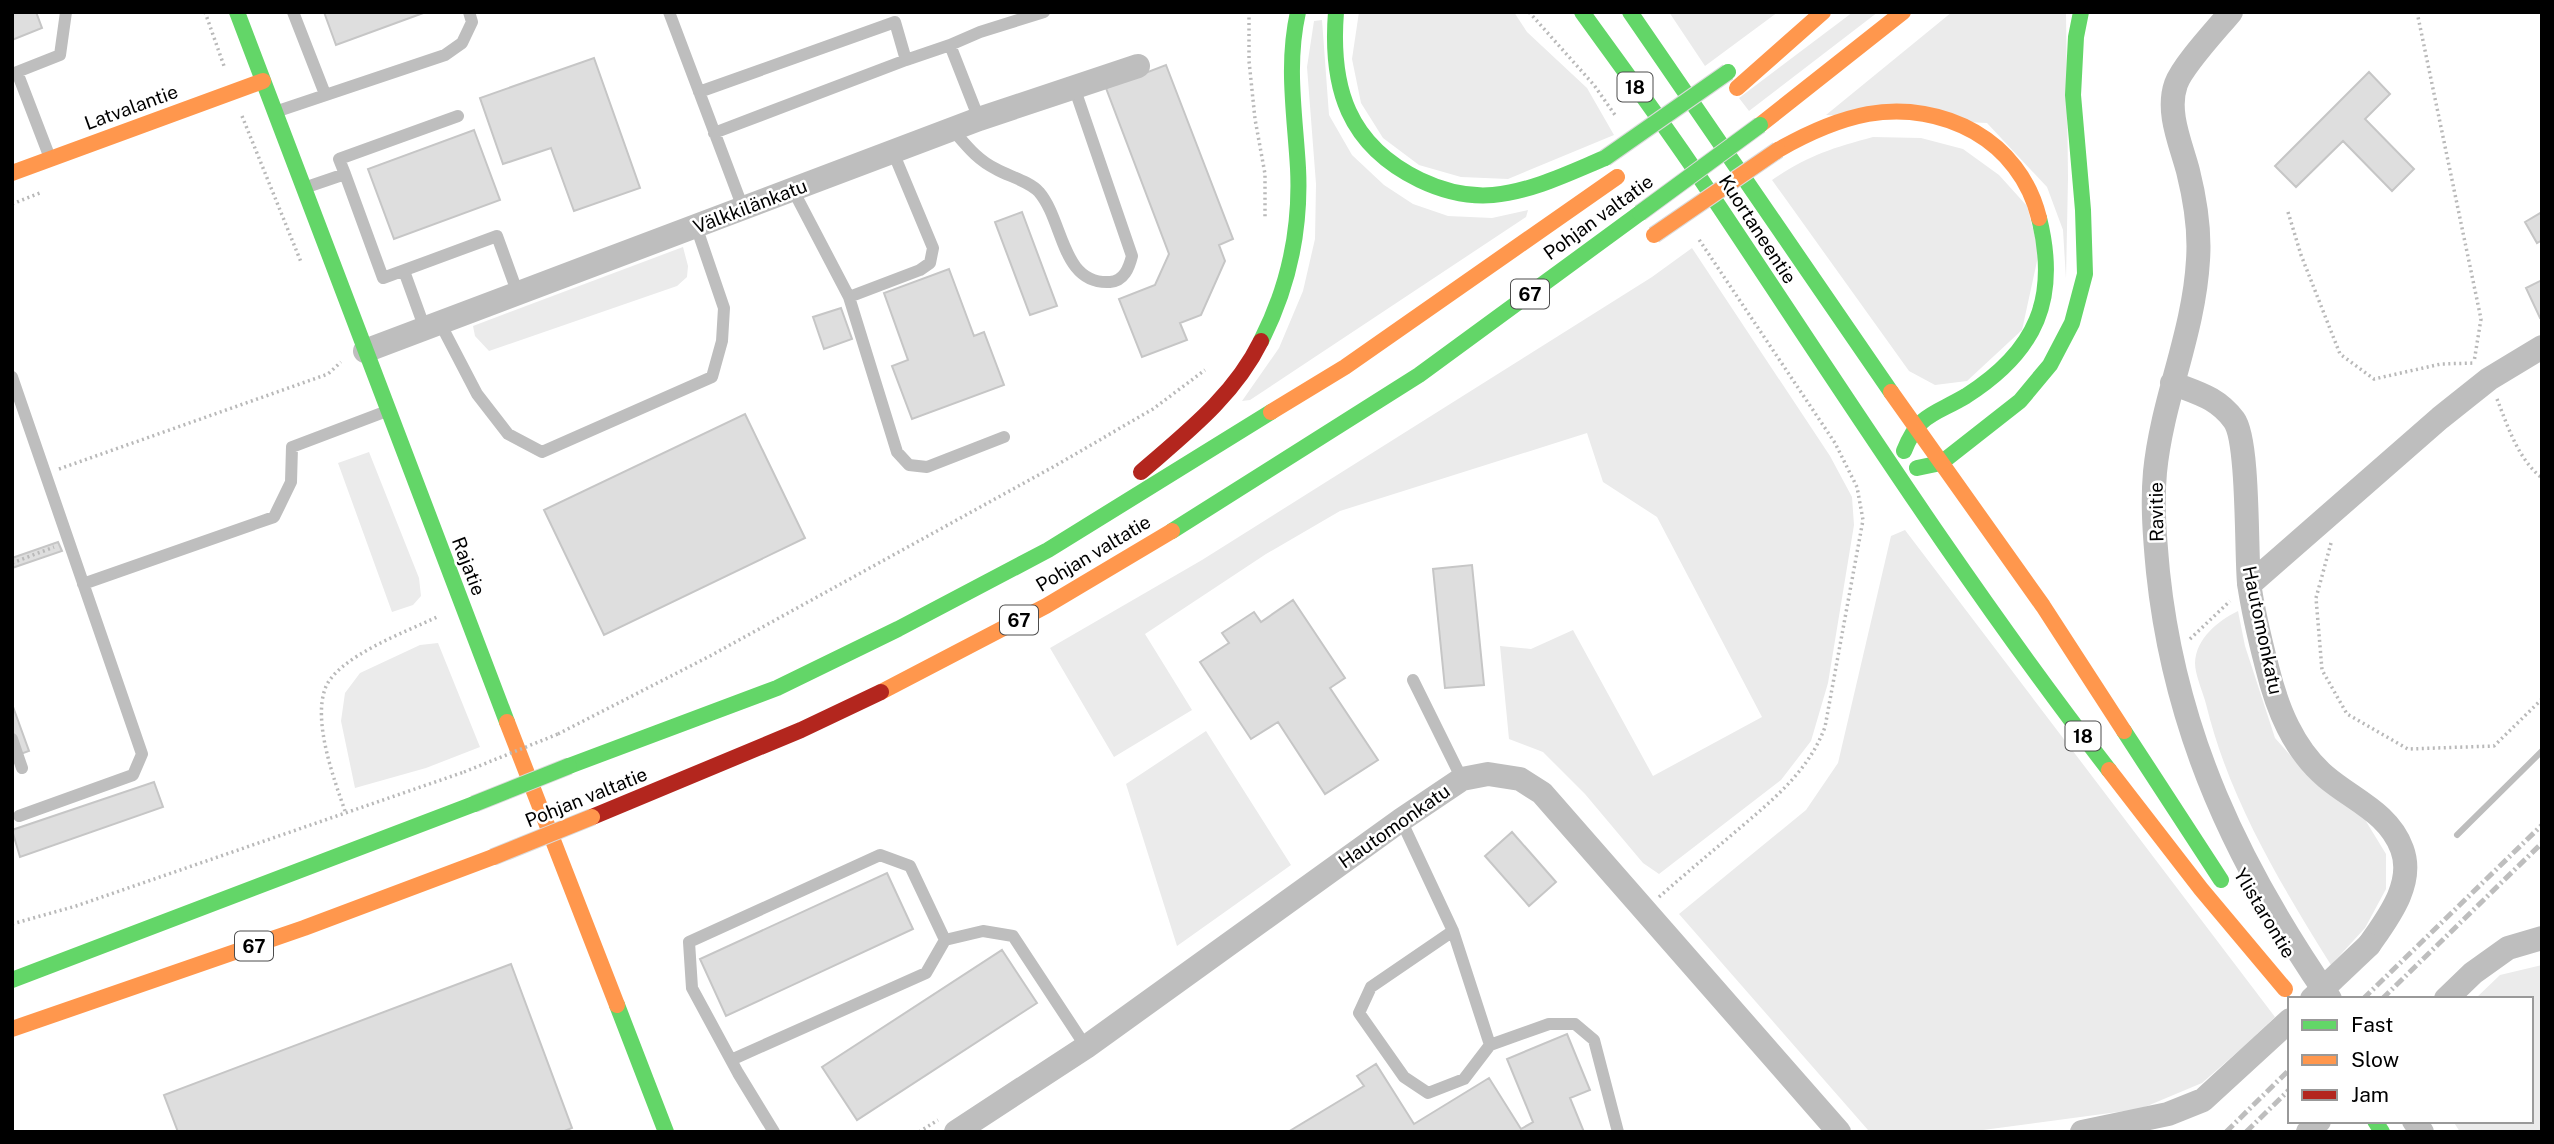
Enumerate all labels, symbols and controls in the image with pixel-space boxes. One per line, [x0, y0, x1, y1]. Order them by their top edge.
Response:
road number: 18 [1618, 72, 1652, 102]
street label: Latvalantie [81, 80, 181, 134]
street label: Pohjan valtatie [1539, 170, 1657, 264]
street label: Kuortaneentie [1715, 171, 1801, 287]
street label: Välkkilänkatu [690, 174, 810, 238]
road number: 67 [1511, 280, 1549, 308]
street label: Ravitie [2144, 482, 2168, 542]
street label: Pohjan valtatie [1032, 510, 1154, 596]
street label: Rajatie [448, 534, 490, 598]
street label: Hautomonkatu [2239, 564, 2287, 696]
road number: 67 [1000, 606, 1038, 634]
road number: 18 [2066, 722, 2100, 750]
street label: Pohjan valtatie [522, 762, 650, 832]
street label: Hautomonkatu [1334, 779, 1454, 873]
street label: Ylistarontie [2230, 864, 2300, 962]
road number: 67 [235, 931, 273, 960]
legend [2288, 997, 2533, 1123]
text: Fast [2351, 1012, 2393, 1037]
text: Slow [2351, 1047, 2399, 1072]
text: Jam [2351, 1082, 2389, 1107]

